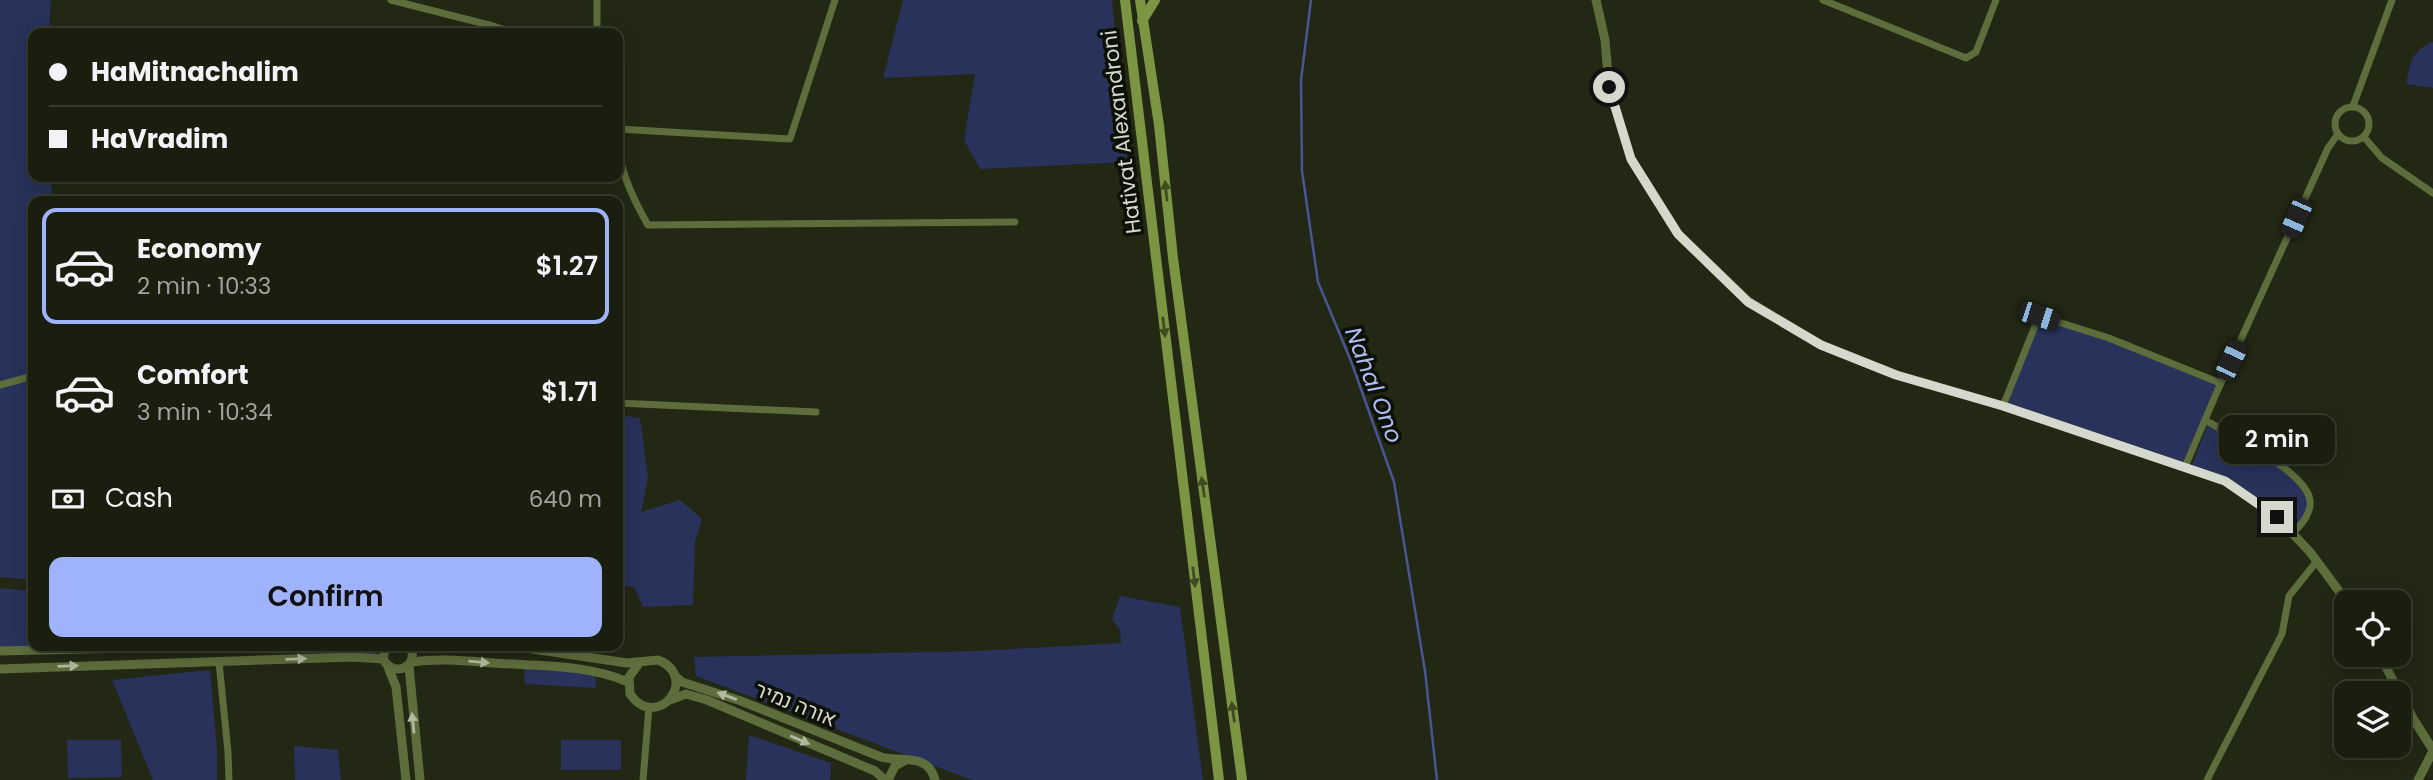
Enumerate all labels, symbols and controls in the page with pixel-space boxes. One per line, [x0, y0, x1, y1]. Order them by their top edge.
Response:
street label: Hativat Alexandroni [1094, 29, 1148, 235]
text: HaMitnachalim [91, 54, 299, 90]
route start [1593, 71, 1625, 103]
text: HaVradim [91, 121, 228, 157]
one-way arrow [1161, 179, 1172, 201]
car [2278, 195, 2315, 241]
text: Economy [137, 231, 261, 267]
icon: car [53, 235, 116, 298]
text: $1.27 [536, 248, 598, 284]
text: 2 min · 10:33 [137, 270, 271, 302]
car [2016, 300, 2063, 332]
one-way arrow [1158, 316, 1169, 338]
water label: Nahal Ono [1337, 322, 1411, 448]
car [2213, 337, 2250, 383]
text: Comfort [137, 357, 249, 393]
icon: car [53, 361, 116, 424]
text: $1.71 [541, 374, 598, 410]
text: 3 min · 10:34 [137, 396, 273, 428]
callout: 2 min [2219, 416, 2335, 464]
text: 2 min [2245, 423, 2309, 455]
one-way arrow [1198, 476, 1209, 498]
icon: cash [49, 480, 87, 518]
text: Cash [105, 480, 173, 516]
text: 640 m [529, 483, 602, 515]
route end [2261, 501, 2293, 533]
button: Confirm [49, 557, 602, 637]
one-way arrow [1188, 566, 1199, 588]
map controls [2334, 590, 2411, 758]
button: locate [2334, 590, 2411, 667]
one-way arrow [285, 653, 307, 665]
one-way arrow [469, 657, 491, 668]
one-way arrow [57, 660, 79, 672]
street label: אורה נמיר [751, 675, 841, 733]
button: layers [2334, 681, 2411, 758]
one-way arrow [716, 690, 737, 701]
one-way arrow [1228, 701, 1239, 723]
one-way arrow [407, 712, 418, 734]
one-way arrow [789, 735, 810, 746]

